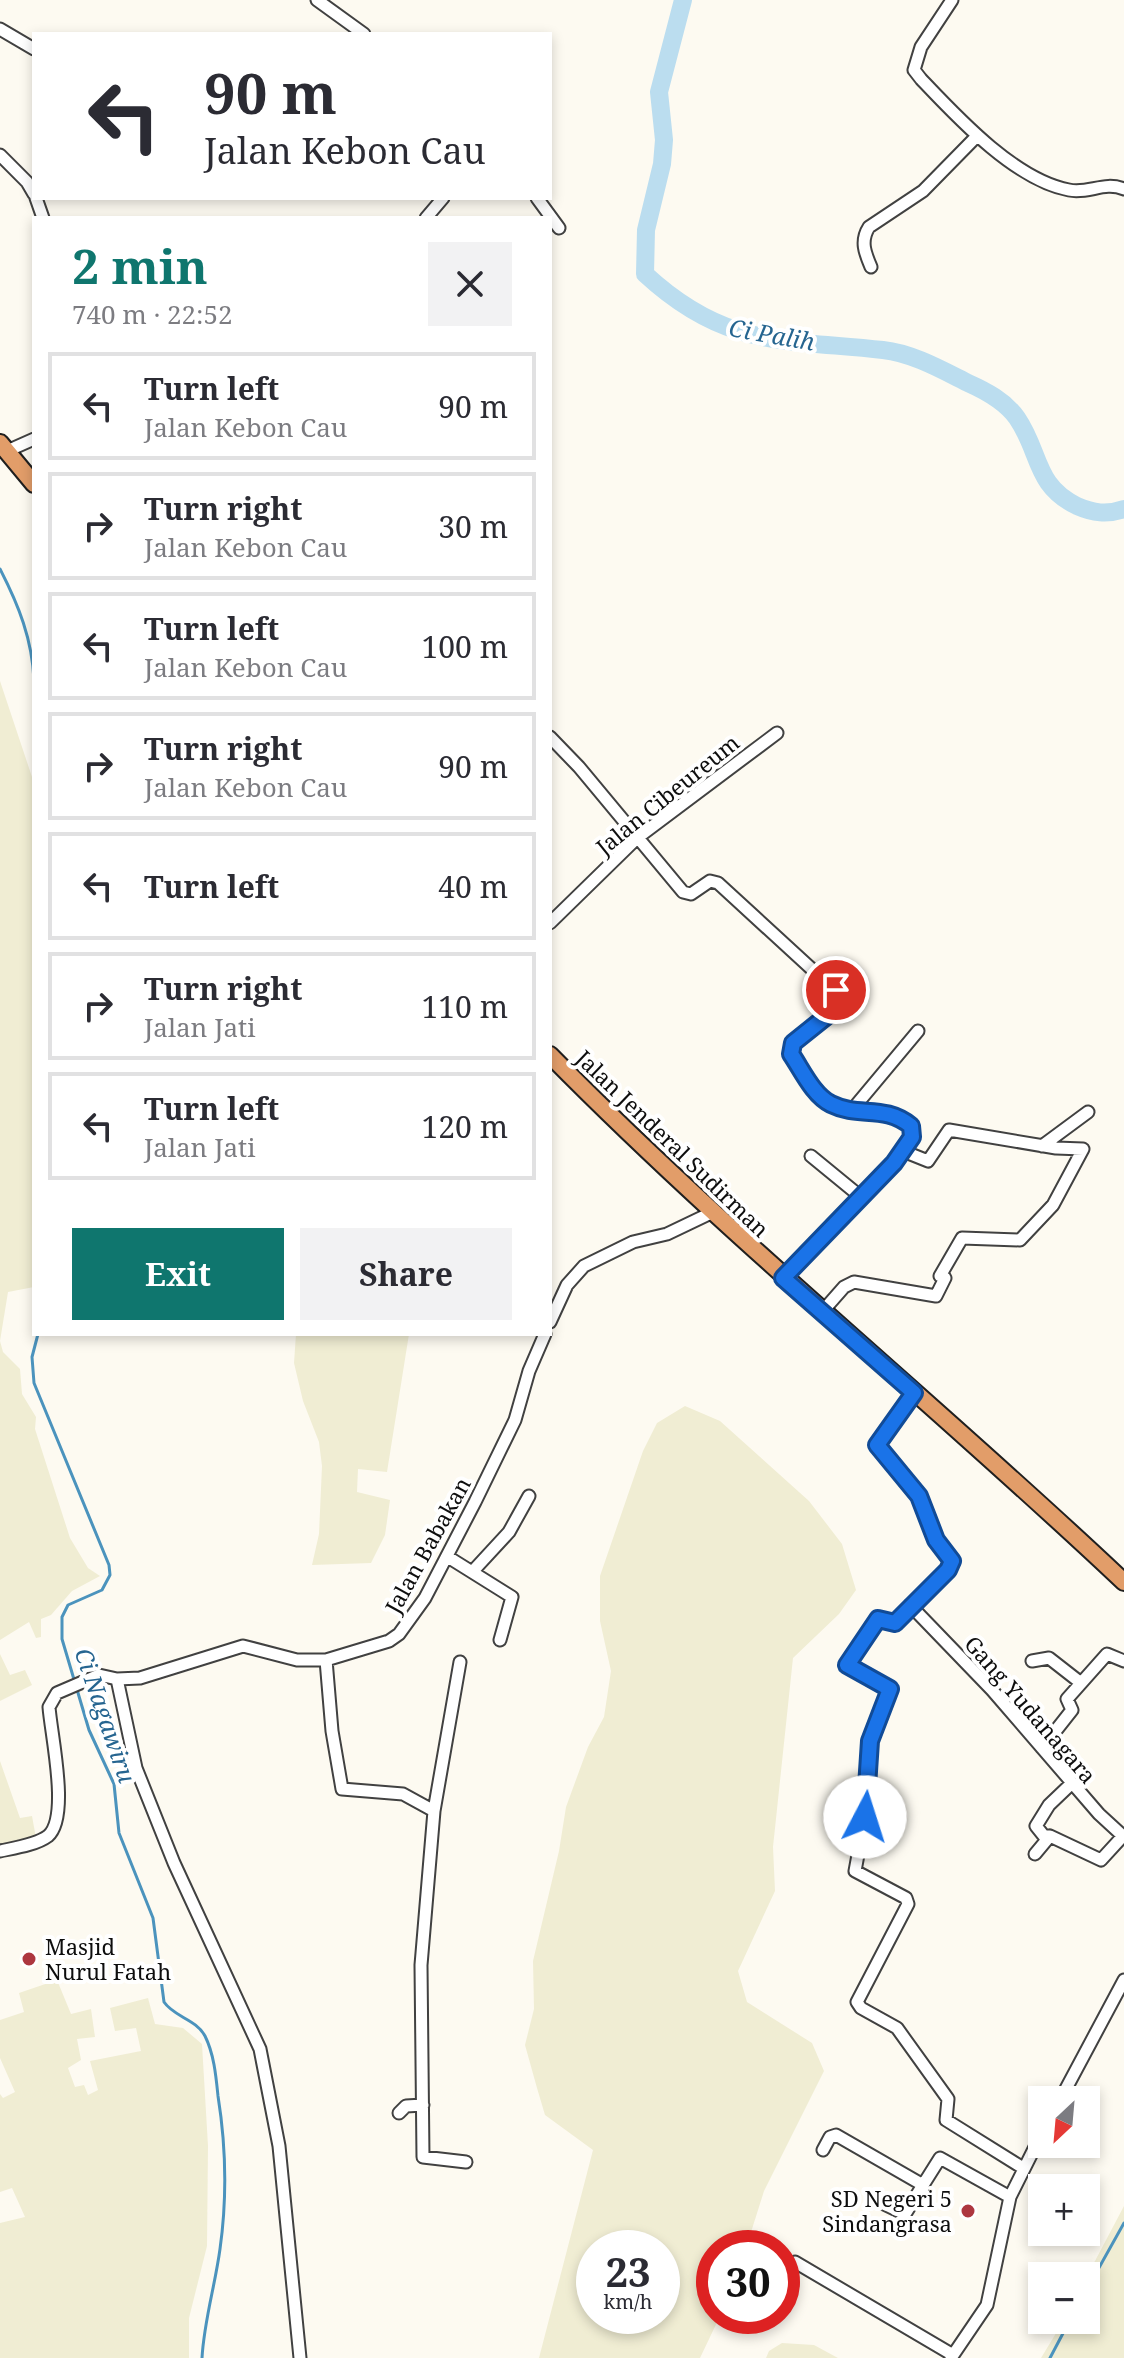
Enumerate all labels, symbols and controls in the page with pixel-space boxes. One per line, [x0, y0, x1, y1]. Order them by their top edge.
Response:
text: 90 m [204, 54, 337, 130]
icon: left [72, 64, 176, 168]
text: Jalan Kebon Cau [204, 126, 486, 175]
text: 2 min [72, 233, 208, 298]
button: close [428, 242, 512, 326]
text: 740 m · 22:52 [72, 296, 233, 332]
water label: Ci Palih [727, 310, 817, 358]
text: Turn left [144, 368, 279, 409]
icon: left [76, 384, 120, 428]
text: 90 m [438, 386, 508, 427]
text: Jalan Kebon Cau [144, 409, 347, 445]
text: Turn right [144, 488, 302, 529]
icon: right [76, 504, 120, 548]
text: 30 m [438, 506, 508, 547]
text: Jalan Kebon Cau [144, 529, 347, 565]
text: Turn left [144, 608, 279, 649]
icon: left [76, 624, 120, 668]
text: 100 m [422, 626, 508, 667]
text: Jalan Kebon Cau [144, 649, 347, 685]
street label: Jalan Cibeureum [588, 727, 745, 862]
text: Turn right [144, 728, 302, 769]
icon: right [76, 744, 120, 788]
text: 90 m [438, 746, 508, 787]
text: Jalan Kebon Cau [144, 769, 347, 805]
icon: left [76, 864, 120, 908]
text: Turn left [144, 866, 279, 907]
text: 40 m [438, 866, 508, 907]
pin [802, 956, 870, 1024]
text: Turn right [144, 968, 302, 1009]
icon: arrive [814, 968, 858, 1012]
icon: right [76, 984, 120, 1028]
text: 110 m [422, 986, 508, 1027]
text: Jalan Jati [144, 1009, 256, 1045]
street label: Jalan Jenderal Sudirman [569, 1042, 776, 1243]
text: Turn left [144, 1088, 279, 1129]
icon: left [76, 1104, 120, 1148]
text: 120 m [422, 1106, 508, 1147]
text: Jalan Jati [144, 1129, 256, 1165]
button: Exit [72, 1228, 284, 1320]
button: Share [300, 1228, 512, 1320]
street label: Jalan Babakan [377, 1471, 477, 1619]
street label: Gang Yudanagara [958, 1629, 1104, 1789]
water label: Ci Nagawiru [68, 1643, 144, 1787]
position arrow [823, 1775, 907, 1859]
place label: Masjid Nurul Fatah [45, 1931, 171, 1986]
marker: Masjid Nurul Fatah [20, 1950, 38, 1968]
north arrow [1028, 2086, 1100, 2158]
map controls [1028, 2086, 1100, 2334]
button: + [1028, 2174, 1100, 2246]
place label: SD Negeri 5 Sindangrasa [822, 2183, 952, 2238]
marker: SD Negeri 5 Sindangrasa [959, 2202, 977, 2220]
speed limit sign: 30 [696, 2230, 800, 2334]
text: 23 [605, 2244, 651, 2299]
button: − [1028, 2262, 1100, 2334]
text: km/h [603, 2288, 653, 2315]

